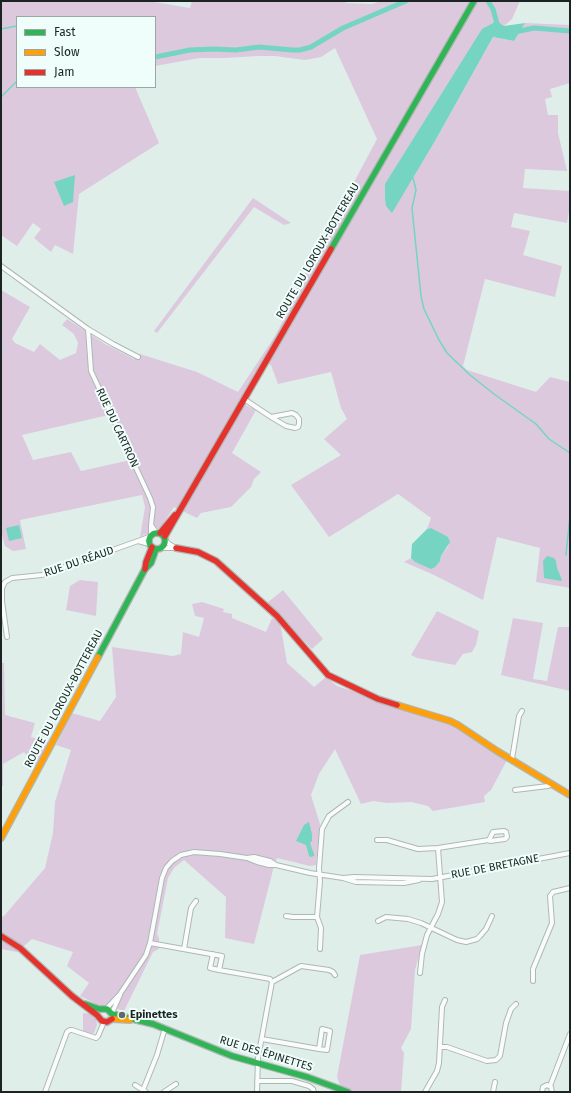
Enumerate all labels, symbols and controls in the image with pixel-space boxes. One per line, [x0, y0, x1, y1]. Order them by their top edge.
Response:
legend [16, 16, 156, 88]
text: Fast [54, 25, 76, 39]
text: Slow [54, 45, 80, 59]
text: Jam [54, 65, 74, 79]
street label: ROUTE DU LOROUX-BOTTEREAU [274, 181, 362, 321]
street label: RUE DU CARTRON [93, 386, 141, 470]
street label: RUE DU RÉAUD [42, 544, 116, 580]
street label: ROUTE DU LOROUX-BOTTEREAU [22, 628, 106, 770]
street label: RUE DE BRETAGNE [450, 852, 540, 882]
place label: Epinettes [130, 1008, 177, 1022]
marker: Epinettes [117, 1010, 127, 1020]
street label: RUE DES ÉPINETTES [218, 1034, 314, 1074]

